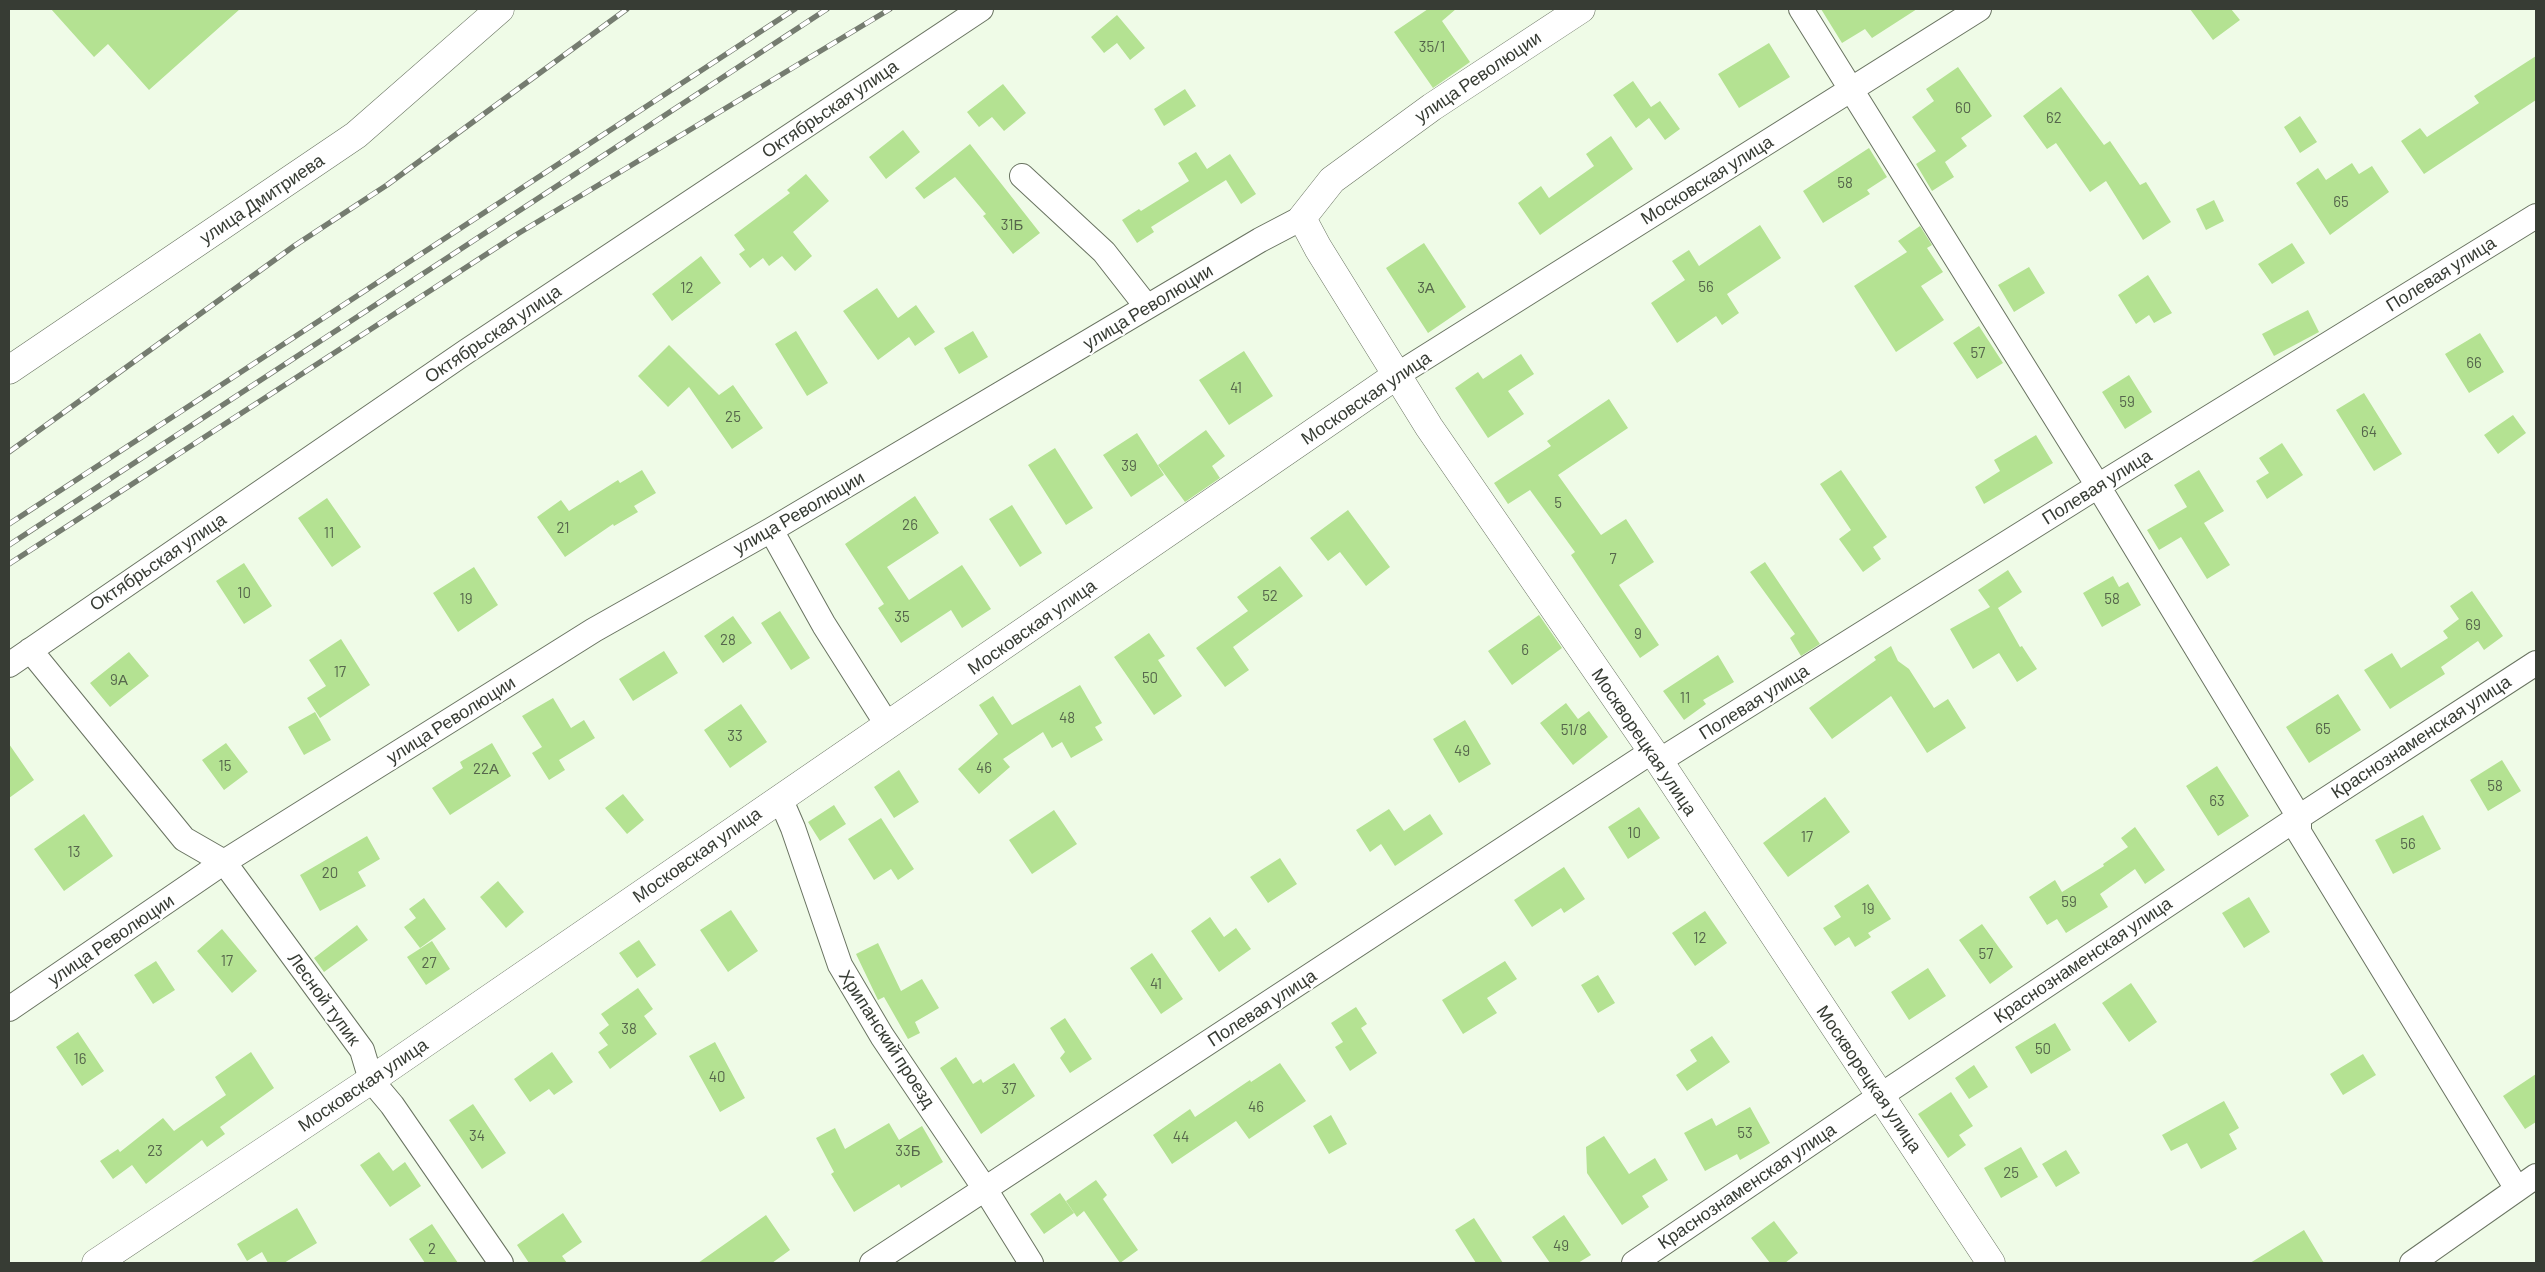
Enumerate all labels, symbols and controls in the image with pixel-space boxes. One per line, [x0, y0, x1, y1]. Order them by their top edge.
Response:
street label: улица Революции [1411, 27, 1545, 127]
house number: 35/1 [1419, 38, 1445, 56]
street label: Октябрьская улица [758, 55, 902, 163]
house number: 60 [1955, 99, 1971, 117]
house number: 62 [2046, 109, 2062, 127]
street label: Московская улица [1637, 131, 1777, 229]
street label: улица Дмитриева [196, 149, 328, 249]
house number: 58 [1837, 174, 1853, 192]
house number: 65 [2333, 193, 2349, 211]
house number: 31Б [1001, 216, 1023, 234]
street label: Полевая улица [2382, 232, 2500, 316]
street label: улица Революции [1079, 260, 1217, 354]
house number: 56 [1698, 278, 1714, 296]
house number: 12 [680, 279, 694, 297]
house number: 3А [1417, 279, 1435, 297]
street label: Октябрьская улица [421, 280, 565, 388]
house number: 57 [1971, 344, 1985, 362]
street label: Московская улица [1297, 347, 1435, 449]
house number: 66 [2466, 354, 2482, 372]
house number: 41 [1230, 379, 1242, 397]
house number: 59 [2119, 393, 2135, 411]
house number: 25 [725, 408, 741, 426]
house number: 64 [2361, 423, 2377, 441]
street label: Полевая улица [2038, 445, 2156, 529]
house number: 39 [1121, 457, 1137, 475]
street label: улица Революции [730, 467, 868, 559]
house number: 5 [1554, 494, 1562, 512]
street label: Октябрьская улица [86, 508, 230, 616]
house number: 26 [902, 516, 918, 534]
house number: 21 [556, 519, 570, 537]
house number: 11 [324, 524, 334, 542]
house number: 7 [1609, 550, 1617, 568]
street label: Московская улица [964, 575, 1100, 679]
house number: 10 [237, 584, 251, 602]
house number: 52 [1262, 587, 1278, 605]
house number: 19 [459, 590, 473, 608]
house number: 58 [2104, 590, 2120, 608]
house number: 35 [894, 608, 910, 626]
house number: 69 [2465, 616, 2481, 634]
house number: 9 [1634, 625, 1642, 643]
house number: 28 [720, 631, 736, 649]
house number: 6 [1521, 641, 1529, 659]
street label: Полевая улица [1695, 660, 1813, 744]
house number: 17 [334, 663, 346, 681]
street label: Москворецкая улица [1587, 664, 1701, 820]
house number: 50 [1142, 669, 1158, 687]
house number: 9А [110, 671, 128, 689]
street label: Краснознаменская улица [2327, 671, 2515, 803]
street label: улица Революции [383, 672, 519, 768]
house number: 11 [1680, 689, 1690, 707]
house number: 48 [1059, 709, 1075, 727]
house number: 65 [2315, 720, 2331, 738]
house number: 51/8 [1561, 721, 1587, 739]
house number: 33 [727, 727, 743, 745]
house number: 49 [1454, 742, 1470, 760]
house number: 15 [219, 757, 231, 775]
house number: 46 [976, 759, 992, 777]
house number: 22А [473, 760, 499, 778]
house number: 58 [2487, 777, 2503, 795]
house number: 63 [2209, 792, 2225, 810]
street label: Московская улица [629, 803, 765, 907]
house number: 10 [1627, 824, 1641, 842]
house number: 17 [1801, 828, 1813, 846]
house number: 56 [2400, 835, 2416, 853]
house number: 13 [68, 843, 80, 861]
house number: 20 [322, 864, 338, 882]
street label: улица Революции [44, 890, 178, 990]
street label: Краснознаменская улица [1990, 892, 2176, 1028]
house number: 59 [2061, 893, 2077, 911]
house number: 19 [1861, 900, 1875, 918]
house number: 12 [1693, 929, 1707, 947]
house number: 57 [1979, 945, 1993, 963]
street label: Лесной тупик [283, 948, 365, 1050]
house number: 17 [221, 952, 233, 970]
house number: 27 [421, 954, 437, 972]
street label: Полевая улица [1204, 965, 1320, 1051]
street label: Хрипанский проезд [834, 966, 940, 1112]
house number: 41 [1150, 975, 1162, 993]
street label: Москворецкая улица [1812, 1001, 1926, 1157]
house number: 38 [621, 1020, 637, 1038]
street label: Московская улица [294, 1034, 432, 1136]
house number: 50 [2035, 1040, 2051, 1058]
house number: 16 [74, 1050, 86, 1068]
house number: 40 [709, 1068, 725, 1086]
house number: 37 [1002, 1080, 1016, 1098]
house number: 46 [1248, 1098, 1264, 1116]
street label: Краснознаменская улица [1654, 1118, 1840, 1254]
house number: 53 [1737, 1124, 1753, 1142]
house number: 34 [469, 1127, 485, 1145]
house number: 44 [1173, 1128, 1189, 1146]
house number: 23 [147, 1142, 163, 1160]
house number: 33Б [895, 1142, 921, 1160]
house number: 25 [2003, 1164, 2019, 1182]
house number: 49 [1553, 1237, 1569, 1255]
house number: 2 [428, 1240, 436, 1258]

